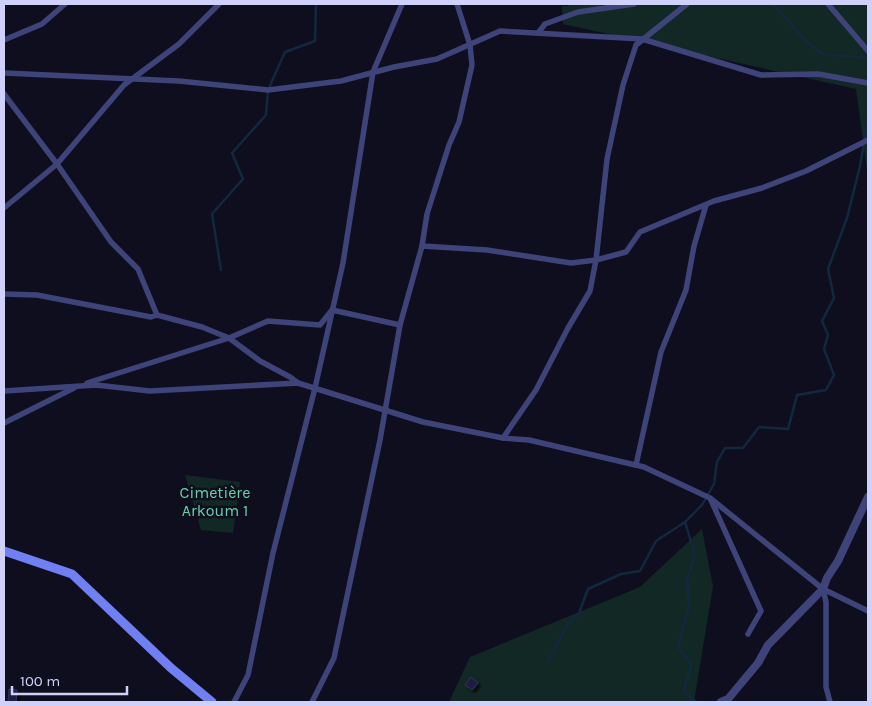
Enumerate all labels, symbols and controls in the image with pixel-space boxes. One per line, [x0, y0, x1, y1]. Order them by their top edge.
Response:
park label: Cimetière Arkoum 1 [180, 483, 250, 520]
scale bar [12, 664, 128, 696]
text: 100 m [20, 672, 60, 690]

